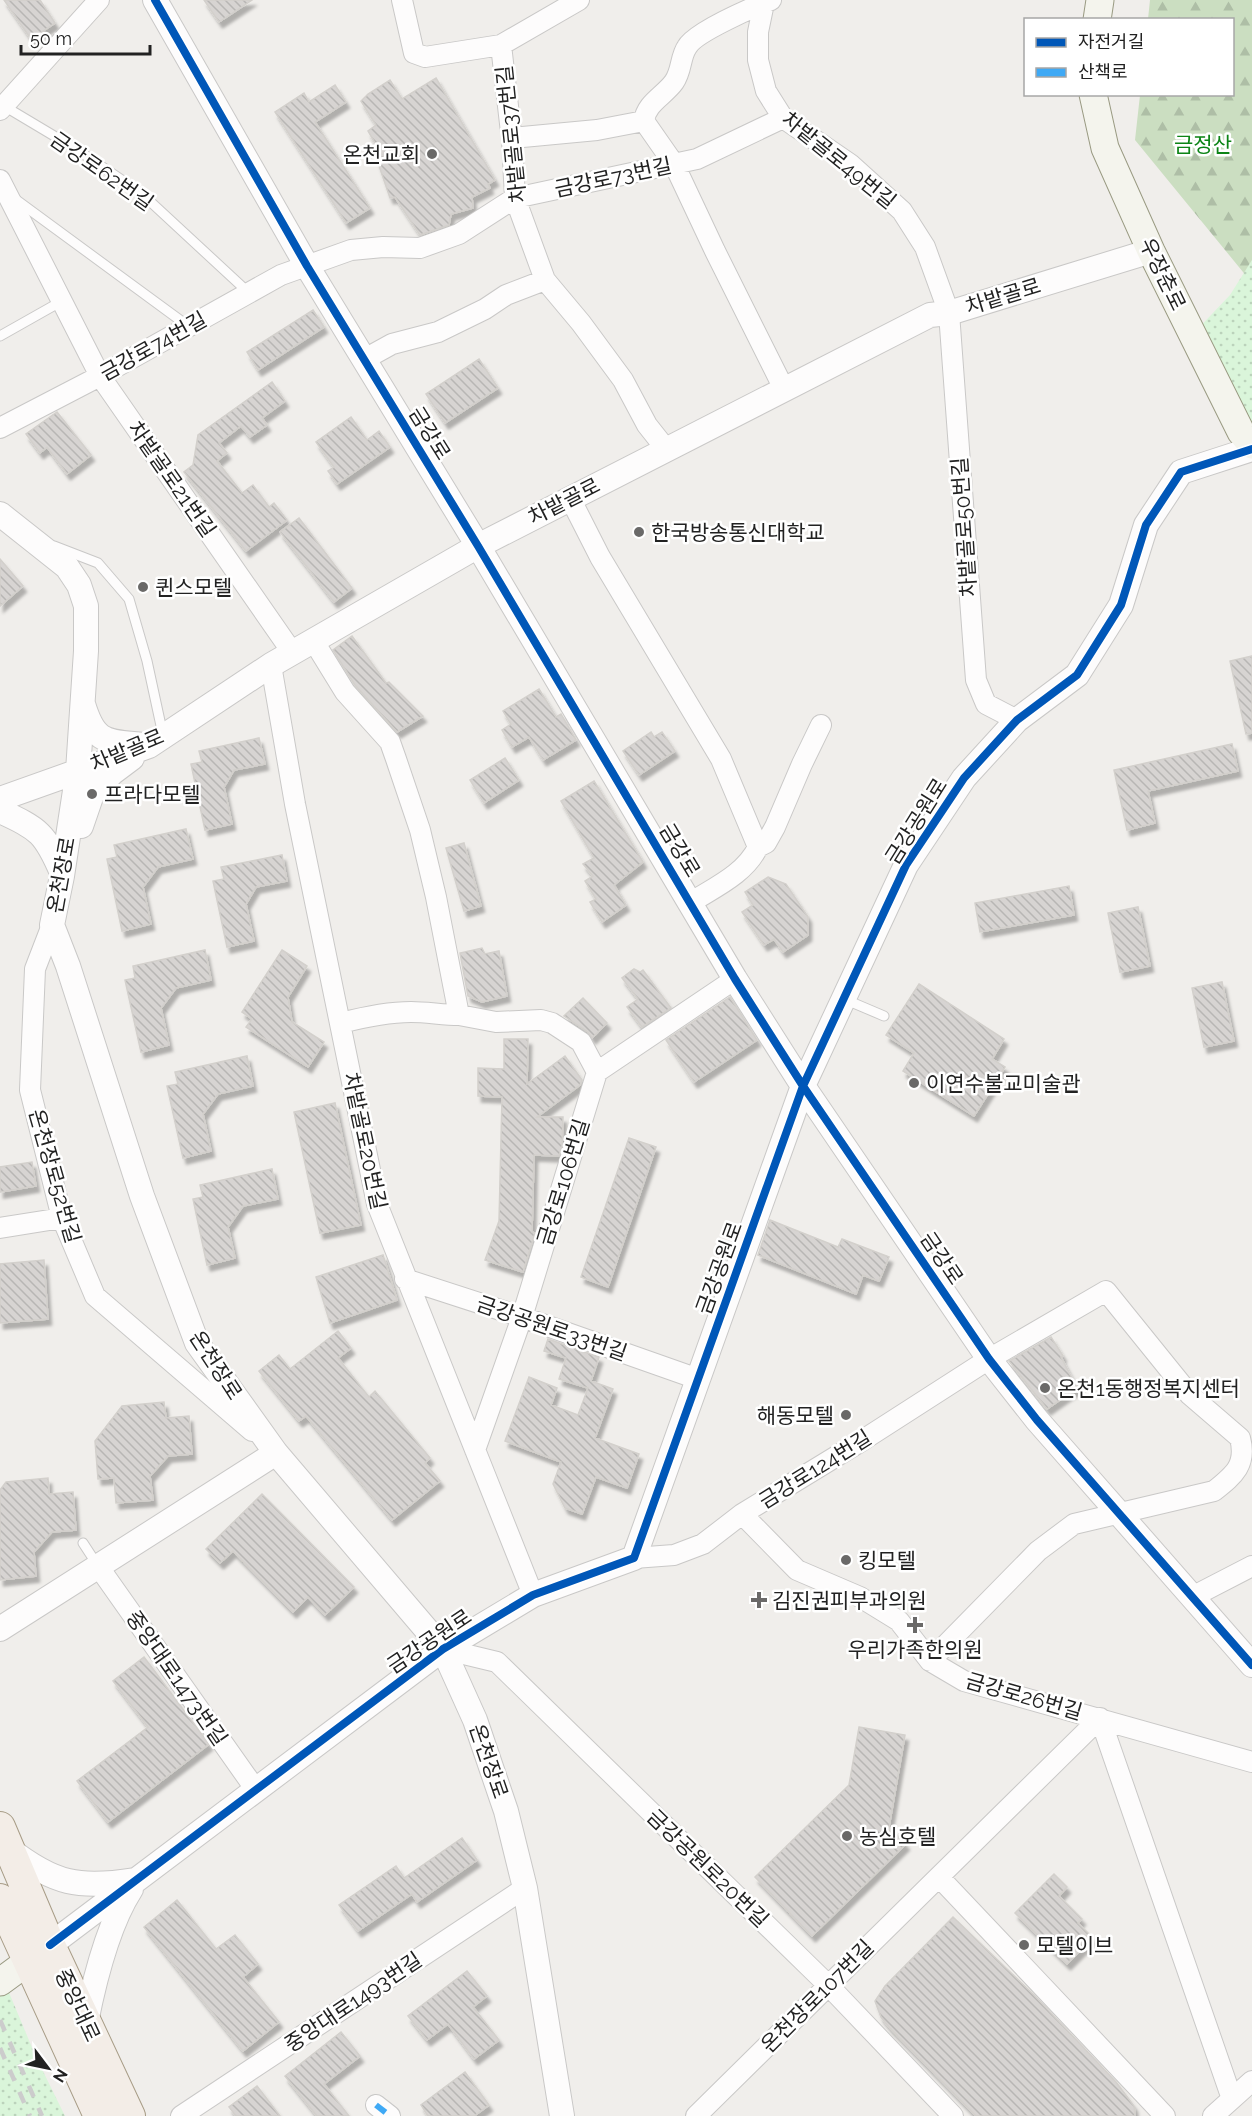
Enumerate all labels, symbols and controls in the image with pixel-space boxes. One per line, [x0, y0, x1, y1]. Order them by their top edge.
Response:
scale bar [21, 18, 150, 56]
legend [1024, 18, 1234, 96]
text: 50 m [30, 28, 72, 49]
text: 자전거길 [1078, 31, 1144, 52]
text: 산책로 [1078, 61, 1128, 82]
street label: 차밭골로37번길 [491, 64, 531, 204]
street label: 차밭골로49번길 [777, 106, 901, 214]
street label: 금강로62번길 [46, 126, 158, 216]
park label: 금정산 [1174, 132, 1232, 157]
place label: 온천교회 [343, 142, 420, 167]
marker: 온천교회 [425, 147, 439, 161]
street label: 금강로73번길 [552, 152, 674, 202]
street label: 우장춘로 [1135, 234, 1191, 314]
street label: 차밭골로 [962, 273, 1044, 319]
street label: 금강로74번길 [95, 306, 211, 386]
street label: 금강로 [404, 402, 456, 464]
street label: 차밭골로21번길 [123, 416, 221, 542]
street label: 차밭골로50번길 [947, 456, 981, 598]
street label: 차밭골로 [524, 472, 604, 530]
place label: 한국방송통신대학교 [651, 520, 825, 545]
marker: 한국방송통신대학교 [632, 525, 646, 539]
place label: 퀸스모텔 [155, 575, 232, 600]
marker: 퀸스모텔 [136, 580, 150, 594]
street label: 차밭골로 [87, 723, 167, 777]
street label: 금강공원로 [880, 773, 952, 869]
place label: 프라다모텔 [104, 782, 201, 807]
marker: 프라다모텔 [85, 787, 99, 801]
street label: 금강로 [654, 819, 706, 881]
street label: 온천장로 [42, 835, 80, 915]
street label: 차밭골로20번길 [338, 1070, 392, 1212]
place label: 이연수불교미술관 [926, 1071, 1081, 1096]
marker: 이연수불교미술관 [907, 1076, 921, 1090]
street label: 온천장로52번길 [24, 1106, 86, 1246]
street label: 금강로106번길 [532, 1116, 594, 1248]
street label: 금강공원로 [691, 1218, 747, 1318]
street label: 금강로 [915, 1227, 969, 1289]
street label: 금강공원로33번길 [473, 1291, 631, 1365]
street label: 온천장로 [184, 1326, 248, 1404]
place label: 온천1동행정복지센터 [1057, 1376, 1240, 1401]
marker: 온천1동행정복지센터 [1038, 1381, 1052, 1395]
place label: 해동모텔 [757, 1403, 834, 1428]
marker: 해동모텔 [839, 1408, 853, 1422]
street label: 금강로124번길 [754, 1424, 876, 1514]
place label: 킹모텔 [858, 1548, 916, 1573]
marker: 킹모텔 [839, 1553, 853, 1567]
place label: 김진권피부과의원 [772, 1588, 927, 1613]
marker: 김진권피부과의원 [750, 1591, 768, 1609]
street label: 금강공원로 [382, 1604, 476, 1678]
street label: 중앙대로1473번길 [121, 1606, 233, 1750]
marker: 우리가족한의원 [906, 1616, 924, 1634]
place label: 우리가족한의원 [847, 1637, 983, 1662]
street label: 금강로26번길 [963, 1667, 1085, 1725]
street label: 온천장로 [465, 1720, 513, 1802]
street label: 금강공원로20번길 [642, 1804, 774, 1932]
place label: 농심호텔 [859, 1824, 936, 1849]
marker: 농심호텔 [840, 1829, 854, 1843]
place label: 모텔이브 [1036, 1933, 1113, 1958]
street label: 온천장로107번길 [756, 1935, 878, 2057]
marker: 모텔이브 [1017, 1938, 1031, 1952]
street label: 중앙대로1493번길 [280, 1947, 426, 2057]
street label: 중앙대로 [50, 1965, 106, 2045]
north arrow [18, 2038, 78, 2098]
text: N [49, 2065, 72, 2086]

